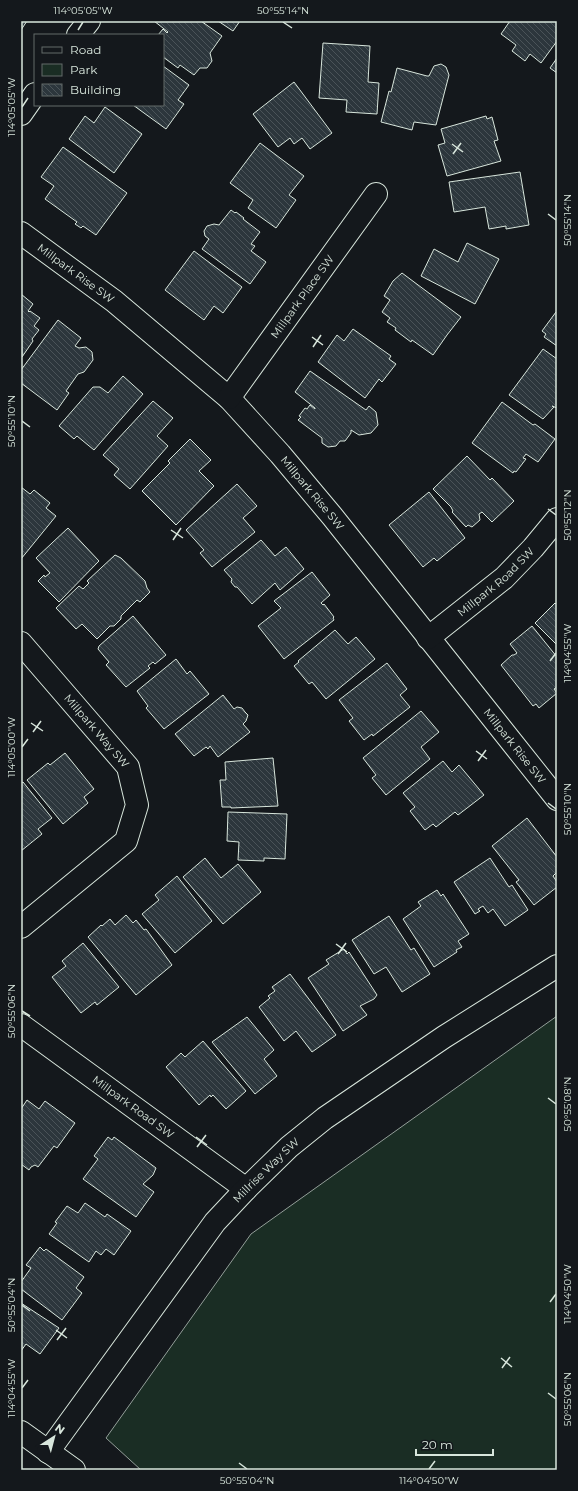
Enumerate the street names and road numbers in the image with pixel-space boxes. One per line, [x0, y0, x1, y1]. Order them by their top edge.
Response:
street label: Millpark Rise SW [35, 240, 117, 306]
street label: Millpark Place SW [267, 252, 337, 341]
street label: Millpark Rise SW [278, 453, 347, 533]
street label: Millpark Road SW [454, 544, 537, 619]
street label: Millpark Way SW [61, 691, 132, 771]
street label: Millpark Rise SW [481, 706, 549, 786]
street label: Millpark Road SW [90, 1072, 177, 1141]
street label: Millrise Way SW [230, 1135, 302, 1206]

